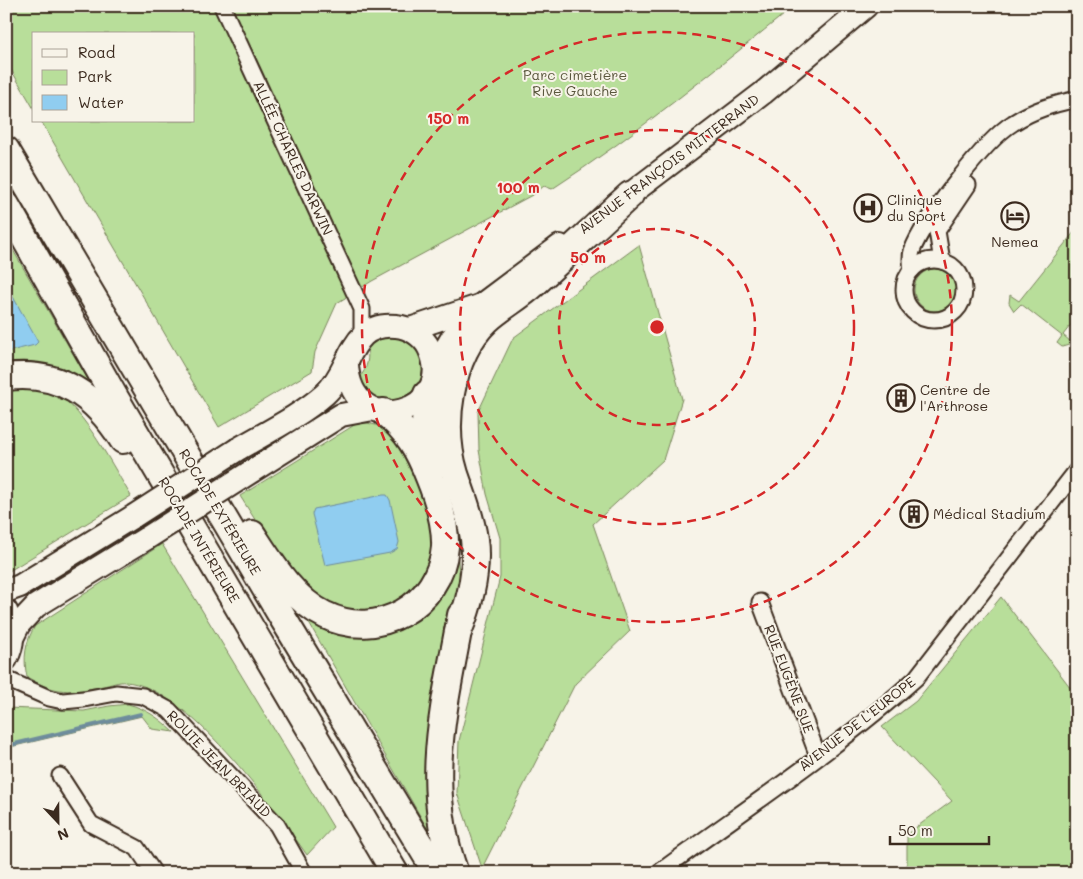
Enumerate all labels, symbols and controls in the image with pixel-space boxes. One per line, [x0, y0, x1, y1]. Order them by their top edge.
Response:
legend [32, 32, 195, 122]
text: Road [78, 42, 115, 62]
park label: Parc cimetière Rive Gauche [523, 65, 627, 100]
text: Park [78, 66, 112, 86]
street label: ALLÉE CHARLES DARWIN [249, 77, 338, 238]
street label: AVENUE FRANÇOIS MITTERRAND [574, 89, 763, 238]
text: Water [78, 92, 124, 112]
text: 150 m [427, 108, 469, 128]
text: 100 m [496, 177, 540, 197]
place label: Clinique du Sport [887, 190, 946, 225]
hospital icon: Clinique du Sport [853, 193, 883, 223]
hotel icon: Nemea [1000, 201, 1030, 231]
place label: Nemea [991, 232, 1039, 251]
text: 50 m [570, 247, 606, 267]
centre of rings [648, 318, 666, 336]
place label: Centre de l'Arthrose [920, 380, 990, 415]
building icon: Centre de l'Arthrose [886, 383, 916, 413]
street label: ROCADE EXTÉRIEURE [175, 445, 266, 579]
street label: ROCADE INTÉRIEURE [154, 473, 245, 606]
building icon: Médical Stadium [899, 499, 929, 529]
place label: Médical Stadium [933, 504, 1046, 523]
street label: RUE EUGÈNE SUE [760, 622, 819, 736]
street label: AVENUE DE L'EUROPE [794, 672, 919, 775]
street label: ROUTE JEAN BRIAUD [163, 706, 276, 821]
north arrow [32, 796, 82, 846]
scale bar [890, 814, 989, 846]
text: 50 m [898, 820, 933, 840]
text: N [55, 824, 72, 845]

